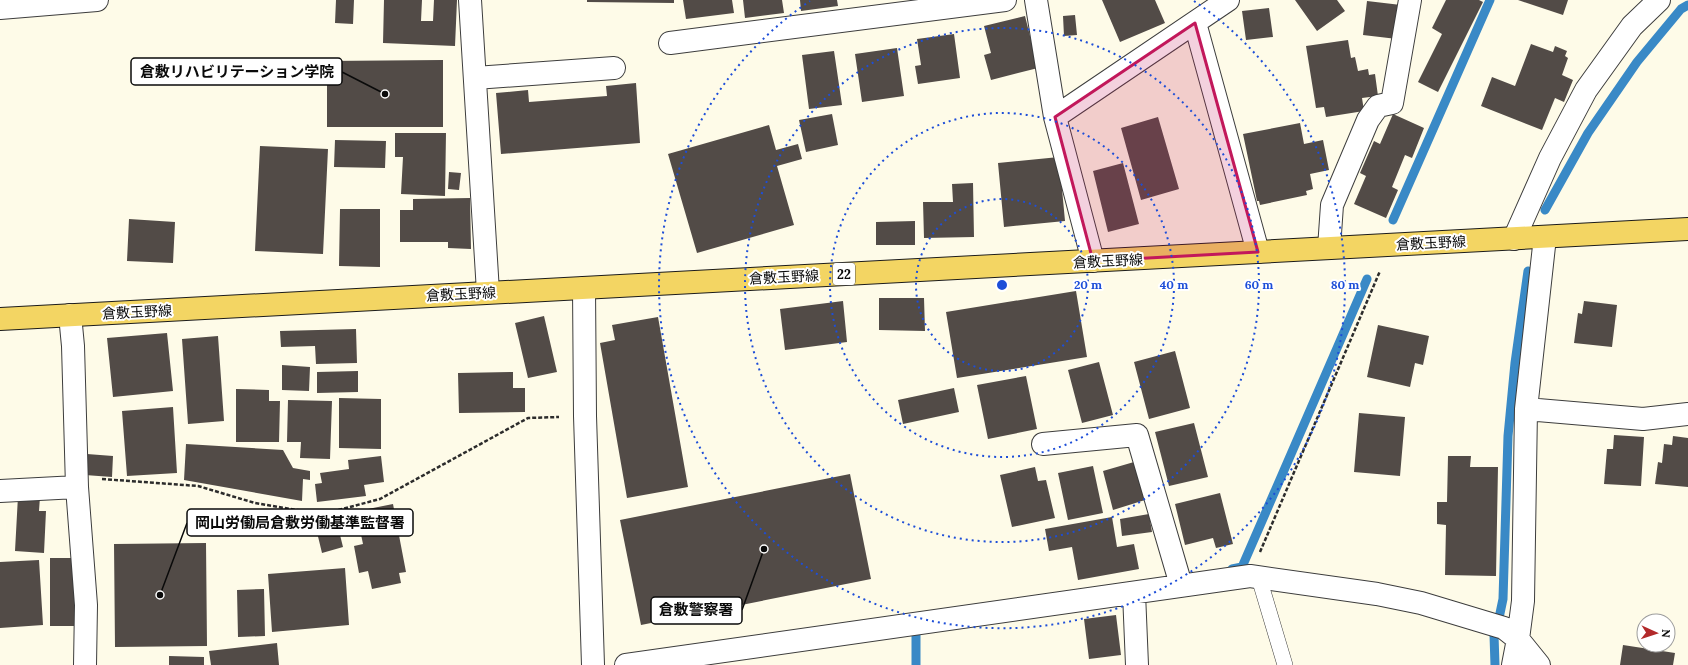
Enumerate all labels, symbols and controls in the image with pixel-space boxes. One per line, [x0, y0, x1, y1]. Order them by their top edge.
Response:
callout: 倉敷リハビリテーション学院 [131, 58, 342, 85]
text: 倉敷リハビリテーション学院 [140, 62, 334, 81]
street label: 倉敷玉野線 [1396, 232, 1466, 254]
street label: 倉敷玉野線 [1073, 250, 1143, 272]
road number: 22 [833, 263, 855, 285]
street label: 倉敷玉野線 [749, 266, 819, 288]
text: 20 m [1074, 277, 1102, 292]
text: 40 m [1160, 277, 1188, 292]
text: 60 m [1245, 277, 1273, 292]
text: 80 m [1331, 277, 1359, 292]
centre of rings [995, 278, 1009, 292]
street label: 倉敷玉野線 [426, 283, 496, 305]
street label: 倉敷玉野線 [102, 301, 172, 323]
callout: 岡山労働局倉敷労働基準監督署 [187, 509, 413, 536]
text: 岡山労働局倉敷労働基準監督署 [195, 513, 405, 532]
callout: 倉敷警察署 [651, 597, 742, 624]
text: 倉敷警察署 [658, 600, 734, 619]
north arrow [1636, 613, 1676, 653]
text: N [1659, 629, 1673, 639]

